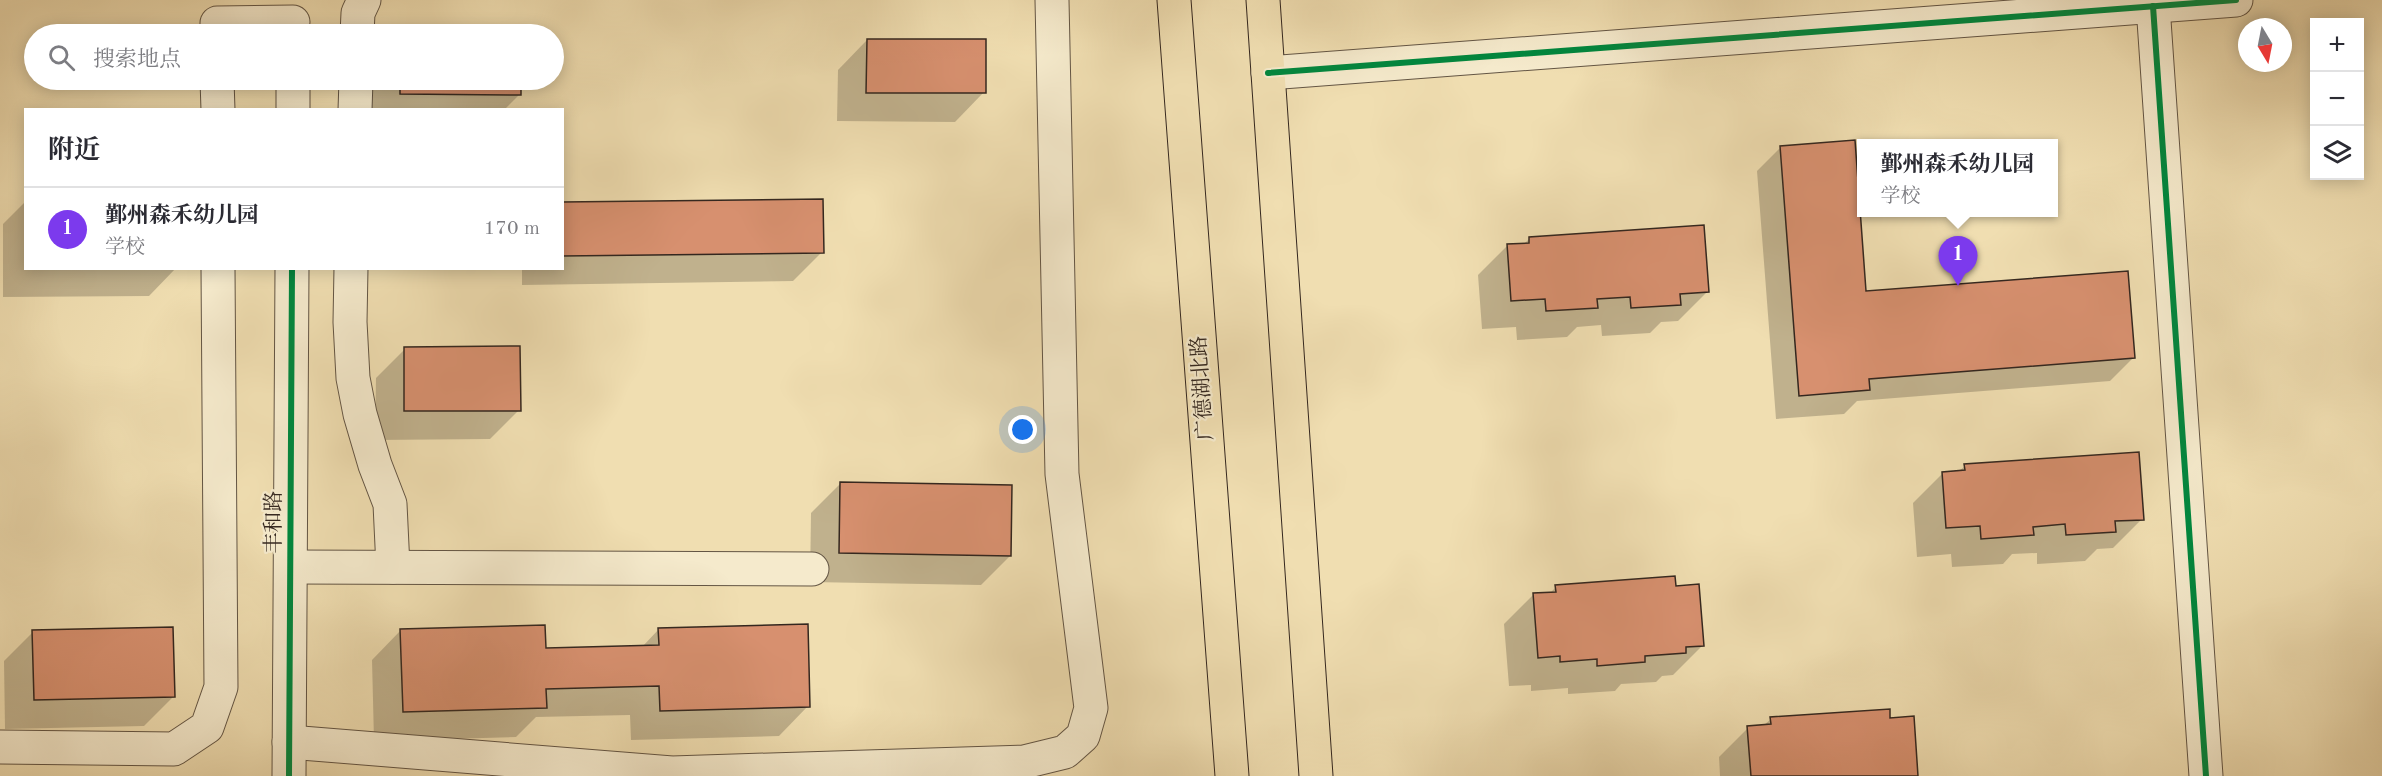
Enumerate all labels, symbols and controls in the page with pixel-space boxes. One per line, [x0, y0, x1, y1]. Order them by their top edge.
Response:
north arrow [2238, 18, 2292, 72]
map controls [2310, 18, 2364, 180]
button: + [2310, 18, 2364, 72]
search box [24, 24, 564, 90]
icon: search [45, 41, 78, 74]
text: 搜索地点 [93, 49, 181, 71]
button: − [2310, 72, 2364, 126]
button: layers [2310, 126, 2364, 180]
text: 附近 [48, 138, 100, 164]
popup [1857, 139, 2058, 217]
text: 鄞州森禾幼儿园 [1880, 154, 2035, 176]
text: 学校 [1880, 187, 1920, 207]
text: 鄞州森禾幼儿园 [105, 205, 259, 227]
text: 1 [62, 219, 73, 239]
text: 170 m [484, 219, 540, 239]
pin: 1 [1938, 236, 1978, 286]
text: 学校 [105, 238, 145, 258]
street label: 广德湖北路 [1187, 335, 1217, 441]
your location [1008, 415, 1037, 444]
street label: 丰和路 [262, 491, 285, 554]

